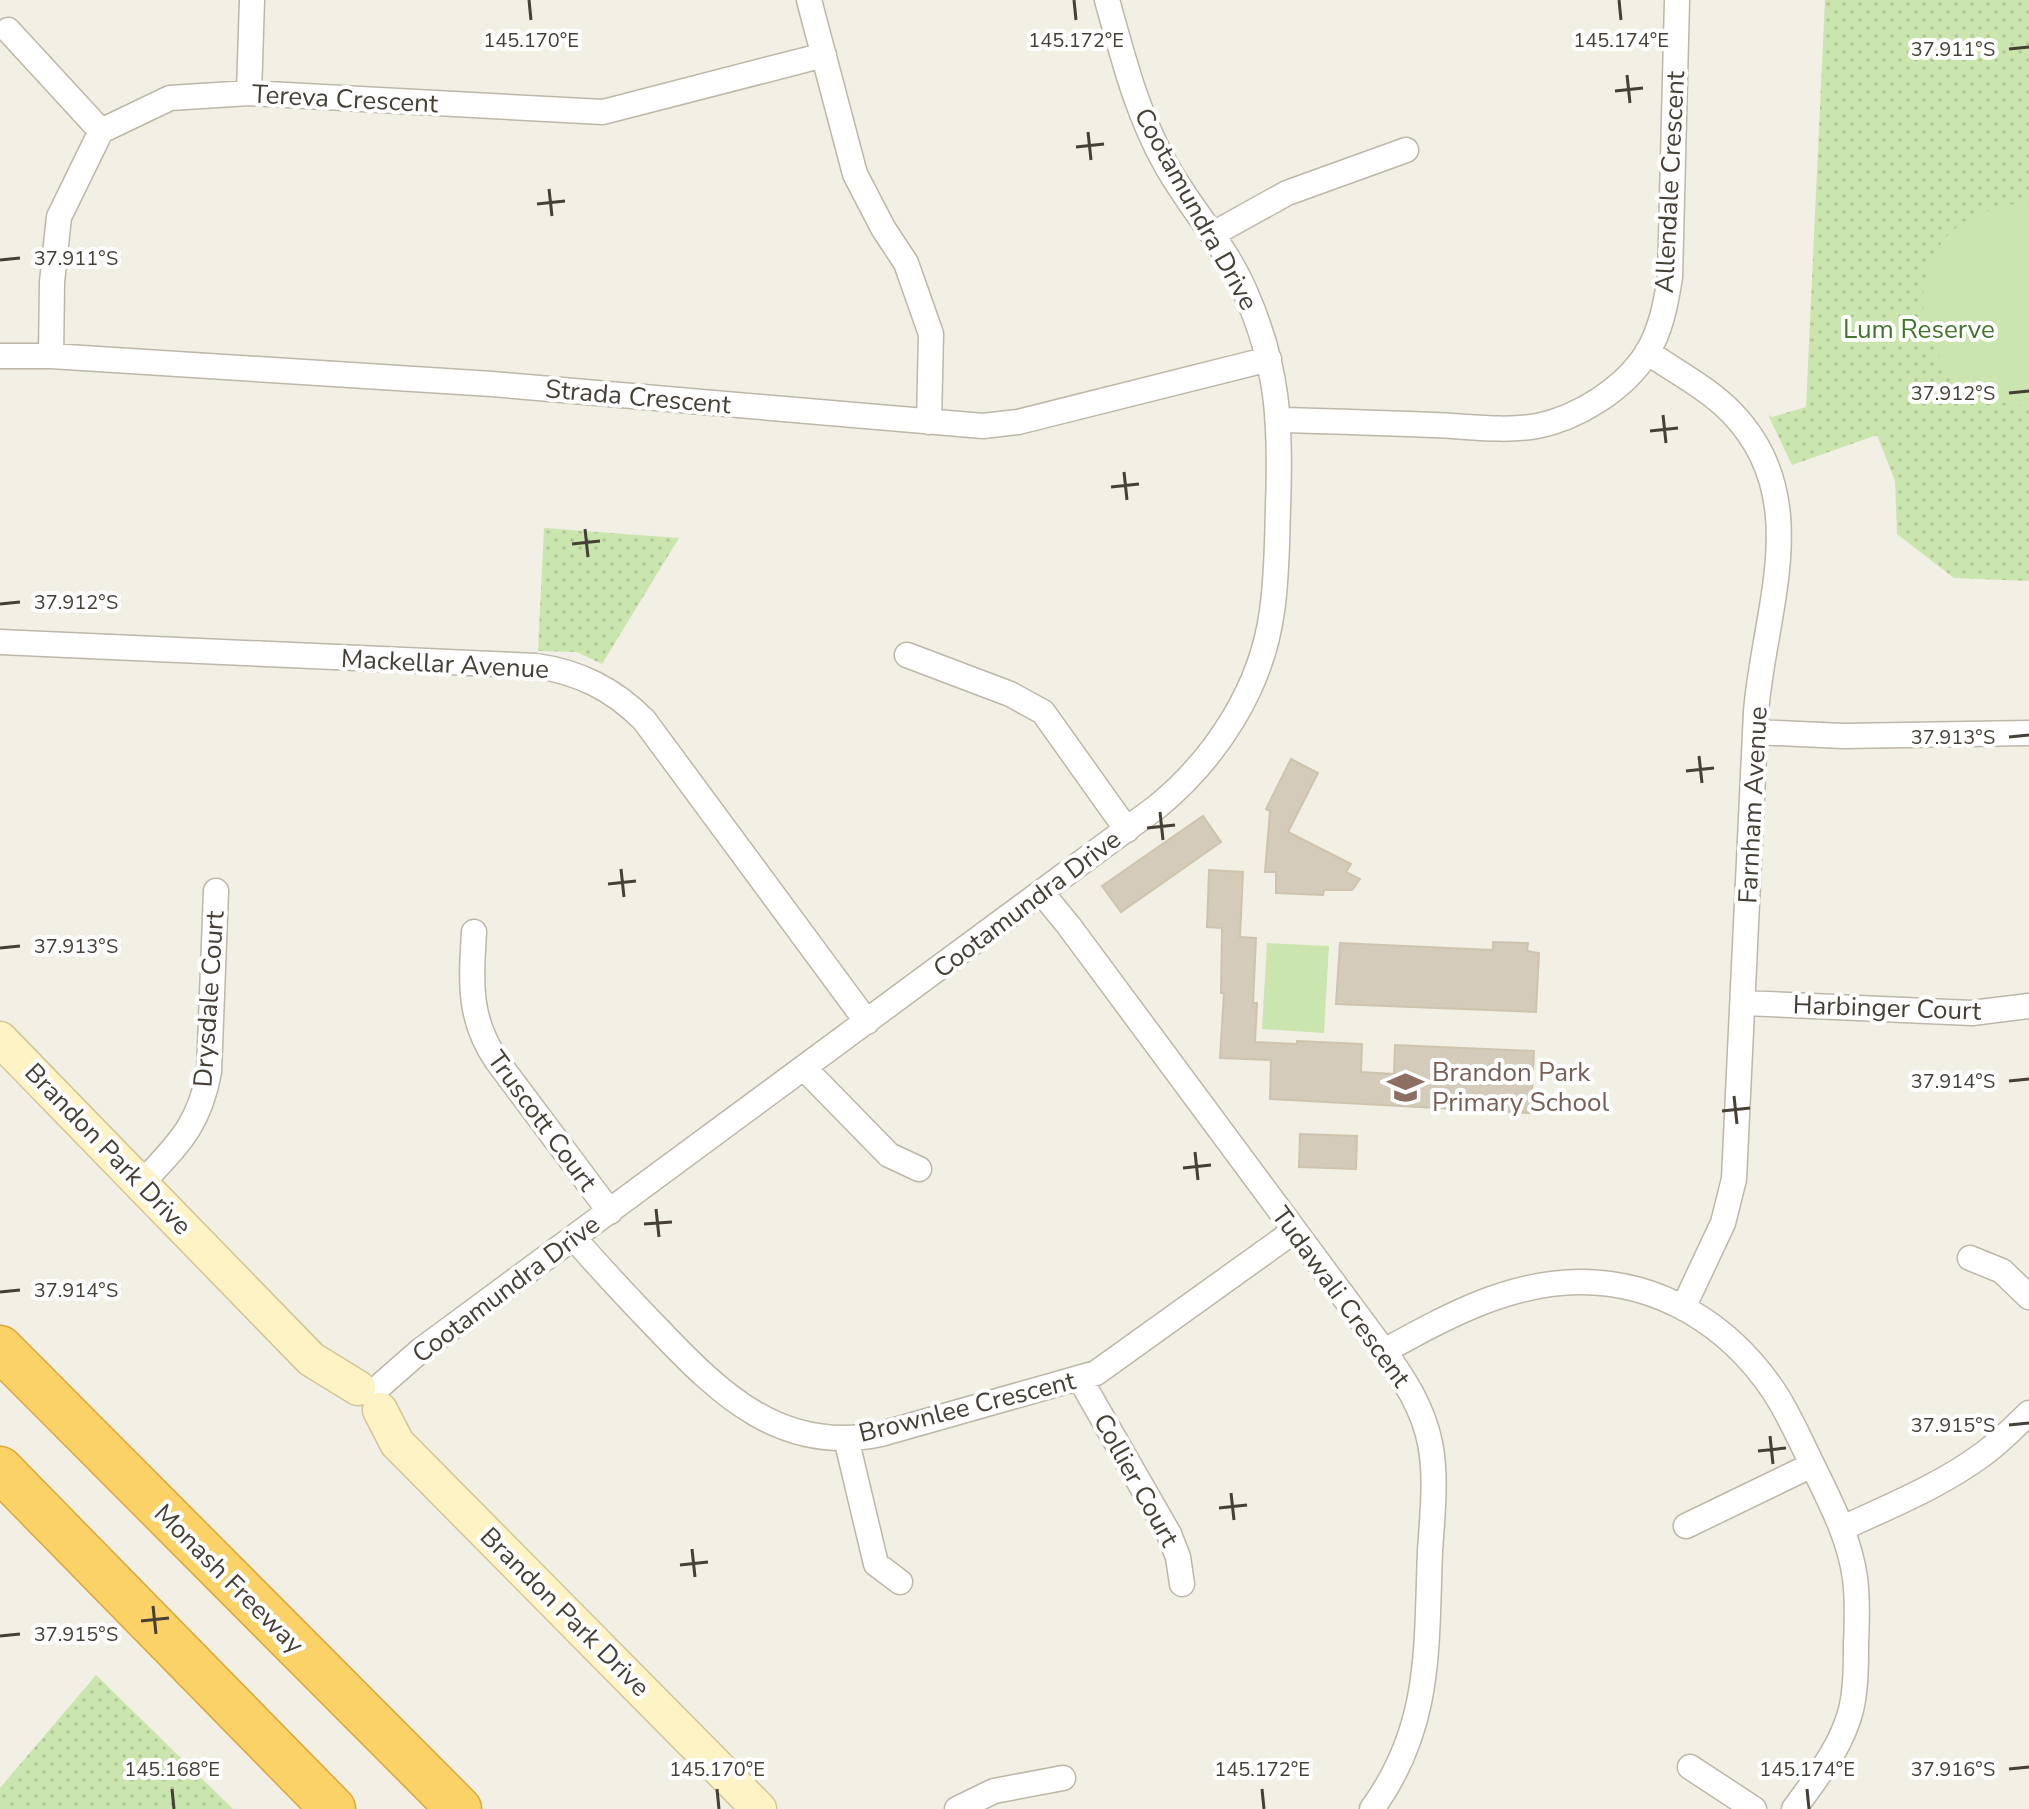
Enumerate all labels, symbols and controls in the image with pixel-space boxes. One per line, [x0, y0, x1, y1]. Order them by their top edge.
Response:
text: 145.170°E [483, 27, 579, 54]
text: 145.172°E [1028, 27, 1124, 54]
text: 145.174°E [1573, 27, 1669, 54]
text: 37.911°S [1911, 36, 1995, 63]
street label: Allendale Crescent [1647, 69, 1693, 294]
street label: Tereva Crescent [251, 77, 440, 121]
street label: Cootamundra Drive [1126, 102, 1266, 316]
text: 37.911°S [34, 245, 118, 272]
park label: Lum Reserve [1843, 312, 1995, 347]
street label: Strada Crescent [544, 371, 733, 423]
text: 37.912°S [1911, 380, 1995, 407]
text: 37.912°S [34, 589, 118, 616]
street label: Mackellar Avenue [340, 641, 550, 687]
street label: Farnham Avenue [1730, 705, 1776, 905]
text: 37.913°S [1911, 724, 1995, 751]
street label: Cootamundra Drive [926, 822, 1128, 986]
street label: Drysdale Court [185, 909, 233, 1088]
text: 37.913°S [34, 933, 118, 960]
street label: Harbinger Court [1792, 987, 1983, 1029]
street label: Truscott Court [479, 1044, 605, 1199]
street label: Brandon Park Drive [17, 1055, 199, 1243]
place label: Brandon Park Primary School [1432, 1055, 1609, 1120]
school or university icon: Brandon Park Primary School [1387, 1068, 1425, 1106]
text: 37.914°S [1911, 1068, 1995, 1095]
street label: Tudawali Crescent [1264, 1200, 1419, 1395]
street label: Cootamundra Drive [405, 1207, 607, 1371]
text: 37.914°S [34, 1277, 118, 1304]
street label: Brownlee Crescent [855, 1363, 1080, 1451]
street label: Collier Court [1085, 1407, 1187, 1554]
text: 37.915°S [1911, 1412, 1995, 1439]
street label: Monash Freeway [146, 1496, 312, 1662]
street label: Brandon Park Drive [472, 1519, 658, 1705]
text: 37.915°S [34, 1621, 118, 1648]
text: 145.168°E [124, 1756, 220, 1783]
text: 145.170°E [669, 1756, 765, 1783]
text: 145.172°E [1214, 1756, 1310, 1783]
text: 145.174°E [1759, 1756, 1855, 1783]
text: 37.916°S [1911, 1756, 1995, 1783]

